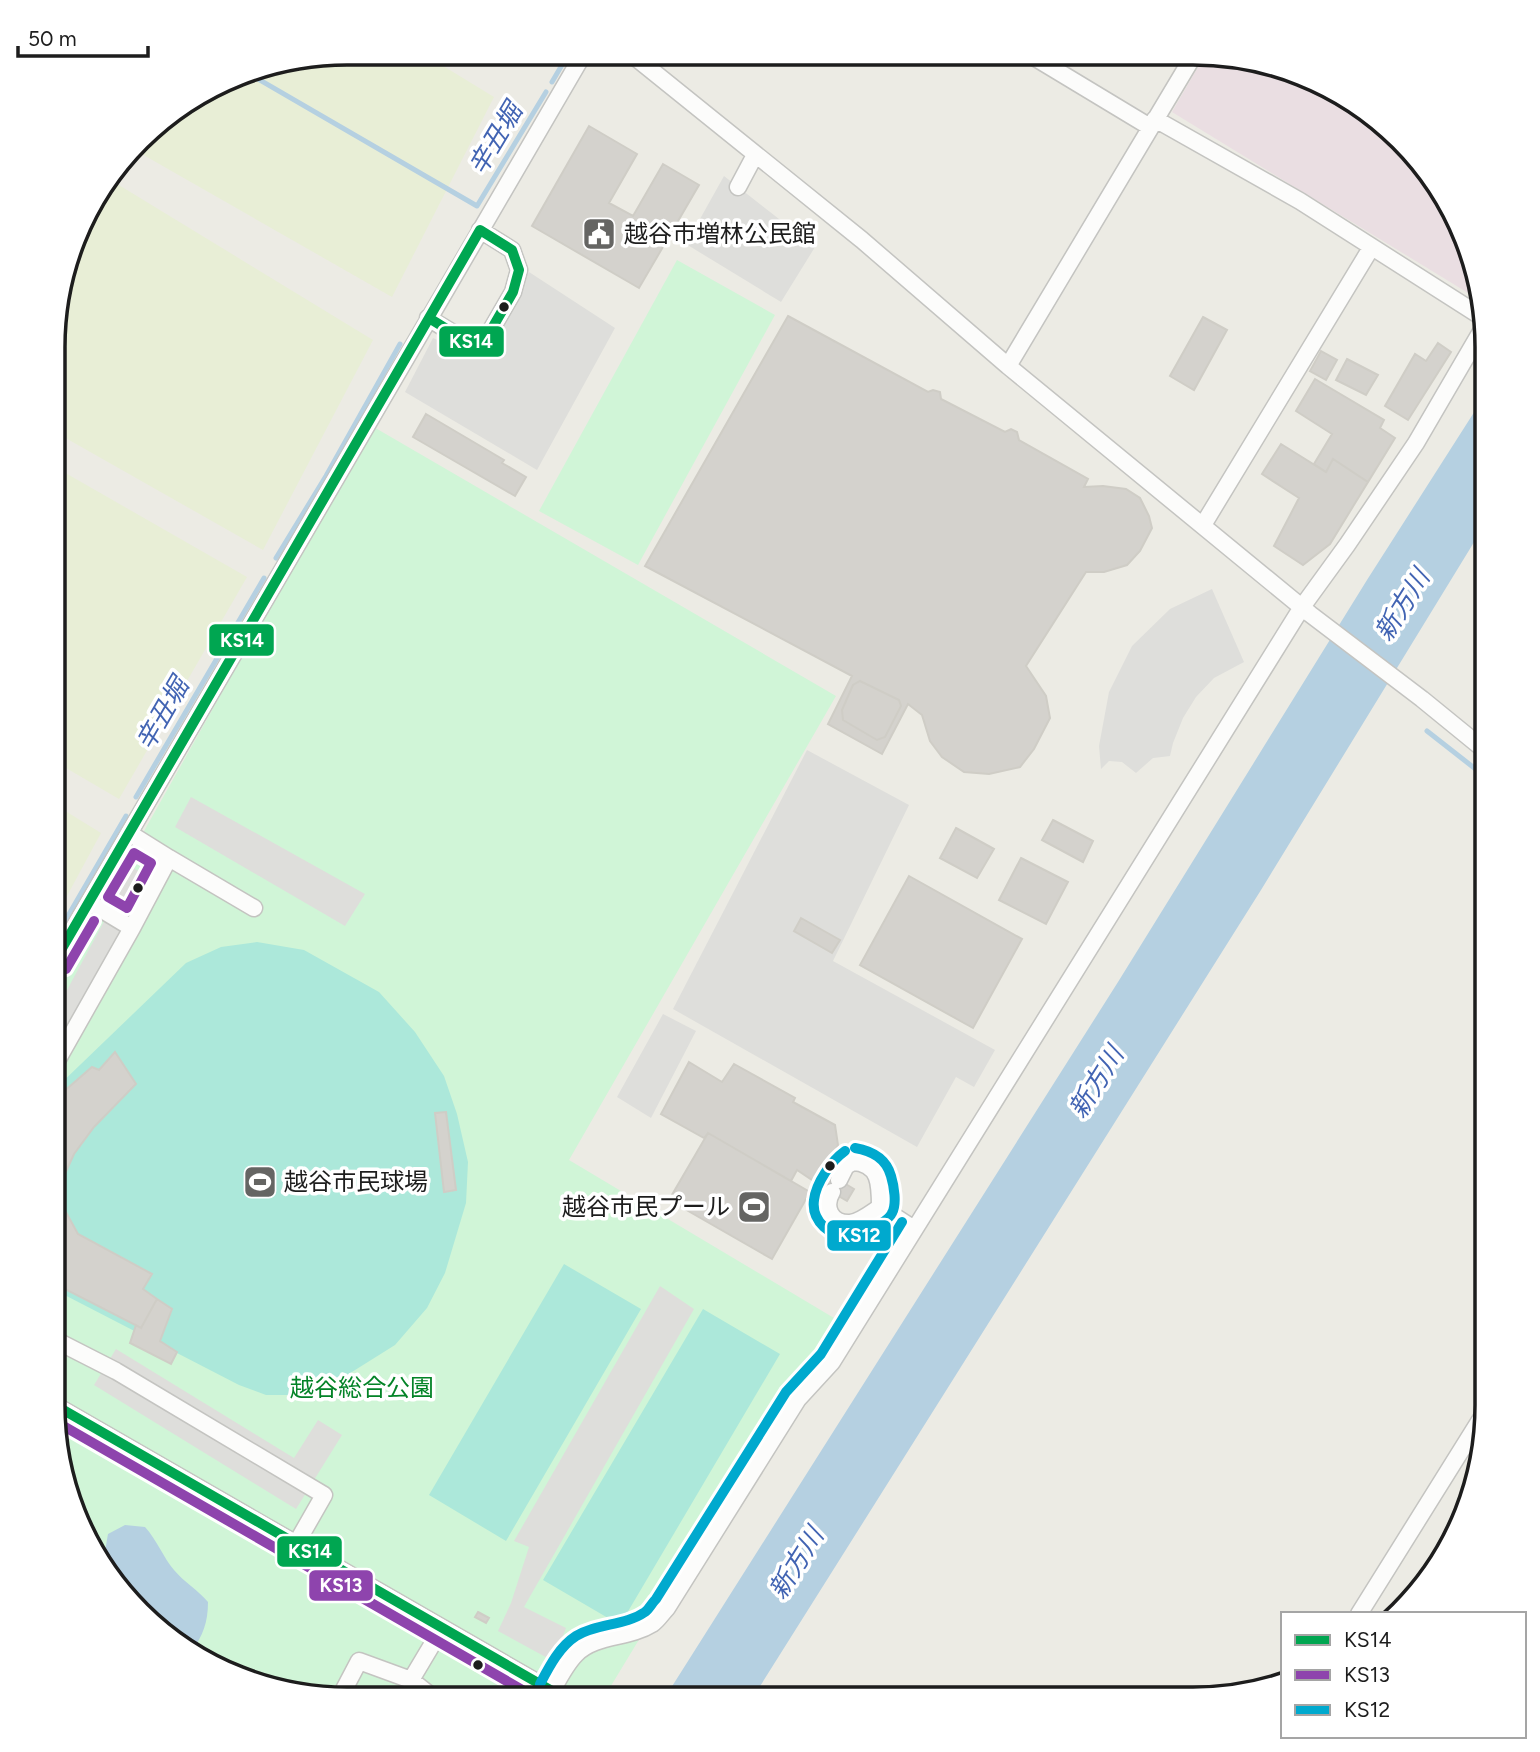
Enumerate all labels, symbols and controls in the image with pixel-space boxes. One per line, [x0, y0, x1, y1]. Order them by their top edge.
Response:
scale bar [18, 14, 147, 58]
text: 50 m [28, 26, 77, 51]
water label: 辛丑堀 [461, 94, 531, 181]
public building icon: 越谷市増林公民館 [580, 215, 618, 253]
place label: 越谷市増林公民館 [624, 219, 816, 248]
unlabelled marker [497, 300, 511, 314]
line badge: KS14 [438, 325, 505, 358]
text: KS14 [449, 330, 493, 353]
water label: 新方川 [1368, 561, 1438, 647]
line badge: KS14 [208, 623, 275, 657]
text: KS14 [220, 629, 264, 652]
water label: 辛丑堀 [129, 669, 197, 756]
unlabelled marker [131, 881, 145, 895]
water label: 新方川 [1062, 1038, 1132, 1124]
unlabelled marker [823, 1159, 837, 1173]
sports icon: 越谷市民球場 [241, 1163, 279, 1201]
place label: 越谷市民球場 [284, 1167, 428, 1196]
sports icon: 越谷市民プール [735, 1188, 773, 1226]
place label: 越谷市民プール [562, 1192, 730, 1221]
line badge: KS12 [826, 1219, 892, 1252]
text: KS12 [837, 1224, 881, 1247]
park label: 越谷総合公園 [290, 1373, 434, 1402]
water label: 新方川 [762, 1519, 832, 1605]
line badge: KS14 [276, 1535, 343, 1568]
text: KS14 [288, 1540, 332, 1563]
line badge: KS13 [308, 1569, 374, 1602]
text: KS13 [320, 1574, 362, 1597]
legend [1281, 1612, 1526, 1738]
text: KS14 [1344, 1627, 1391, 1652]
unlabelled marker [471, 1658, 485, 1672]
text: KS13 [1344, 1662, 1390, 1687]
text: KS12 [1344, 1697, 1390, 1722]

